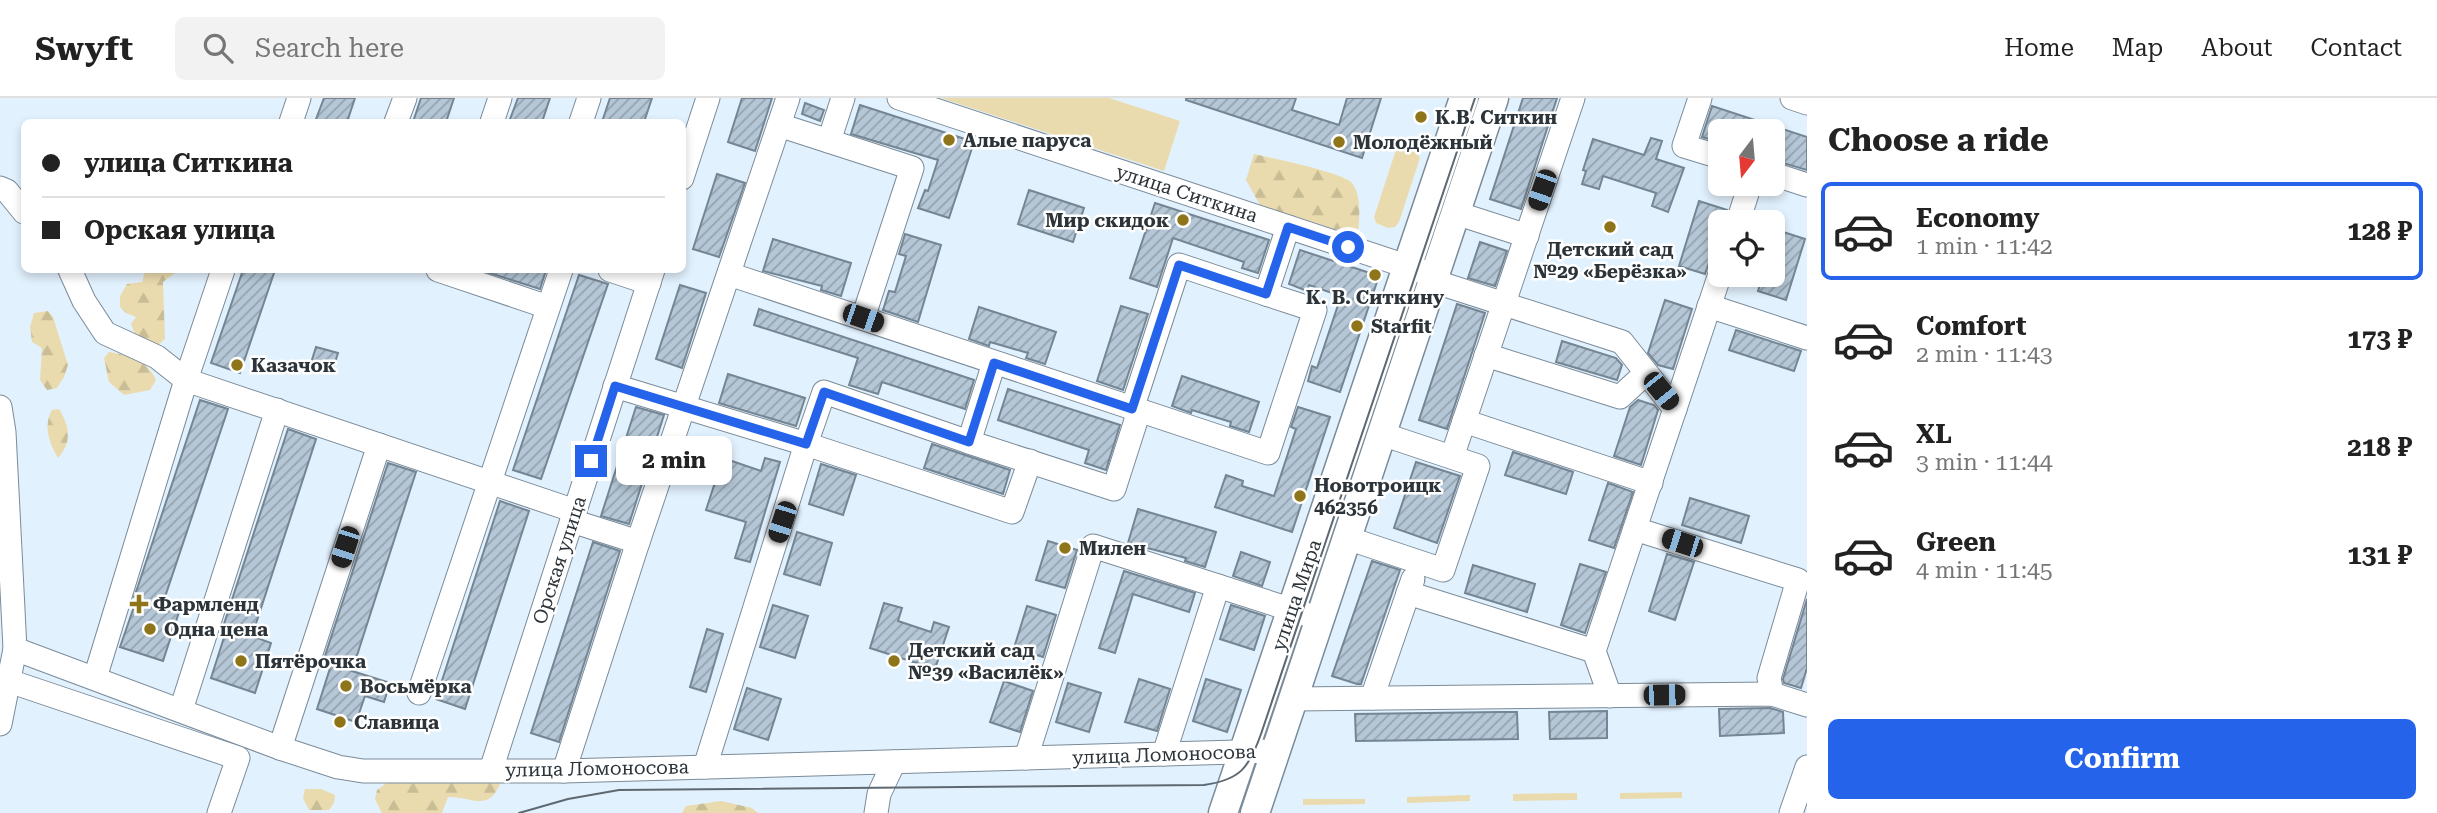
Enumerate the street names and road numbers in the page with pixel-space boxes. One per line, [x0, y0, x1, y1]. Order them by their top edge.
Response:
street label: улица Ситкина [1113, 160, 1261, 227]
street label: Орская улица [528, 492, 591, 627]
street label: улица Мира [1267, 536, 1326, 654]
street label: улица Ломоносова [1072, 740, 1257, 769]
street label: улица Ломоносова [505, 755, 690, 782]

